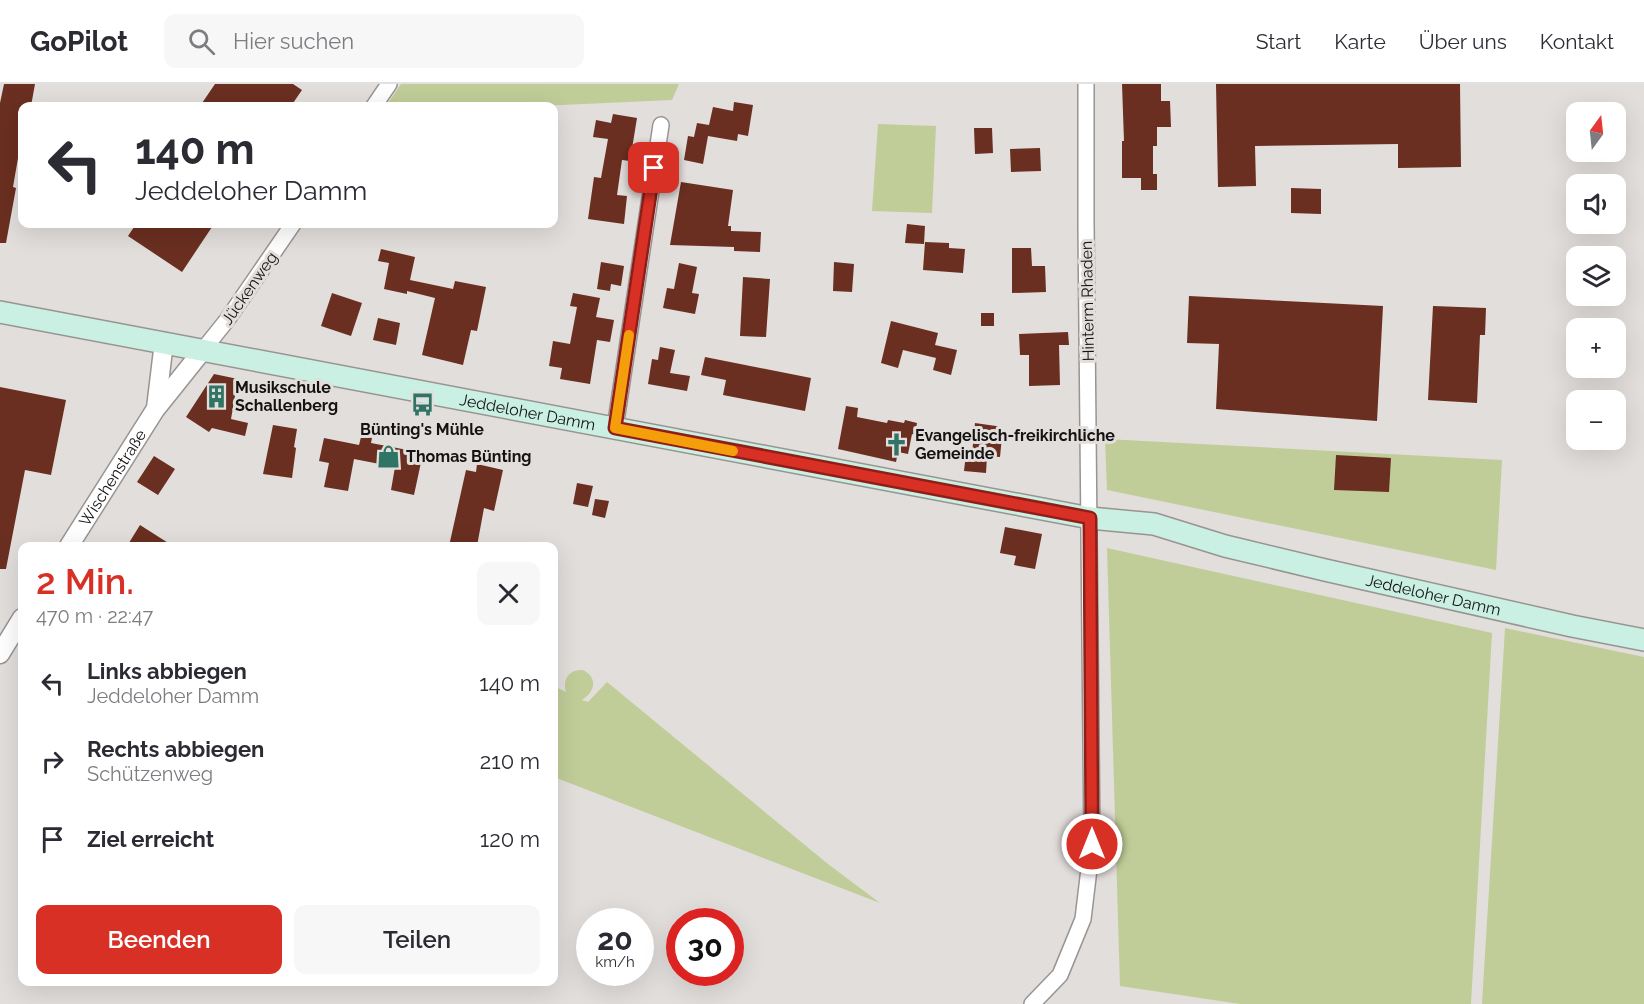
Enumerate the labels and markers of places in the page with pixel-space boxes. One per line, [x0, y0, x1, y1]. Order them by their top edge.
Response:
pin [628, 142, 679, 193]
place label: Musikschule Schallenberg [235, 378, 338, 415]
building icon: Musikschule Schallenberg [204, 383, 230, 409]
bus stop icon: Bünting's Mühle [409, 391, 435, 417]
place label: Bünting's Mühle [360, 420, 484, 439]
place label: Evangelisch-freikirchliche Gemeinde [915, 426, 1115, 463]
church icon: Evangelisch-freikirchliche Gemeinde [884, 431, 910, 457]
shop icon: Thomas Bünting [375, 443, 401, 469]
place label: Thomas Bünting [406, 447, 531, 466]

